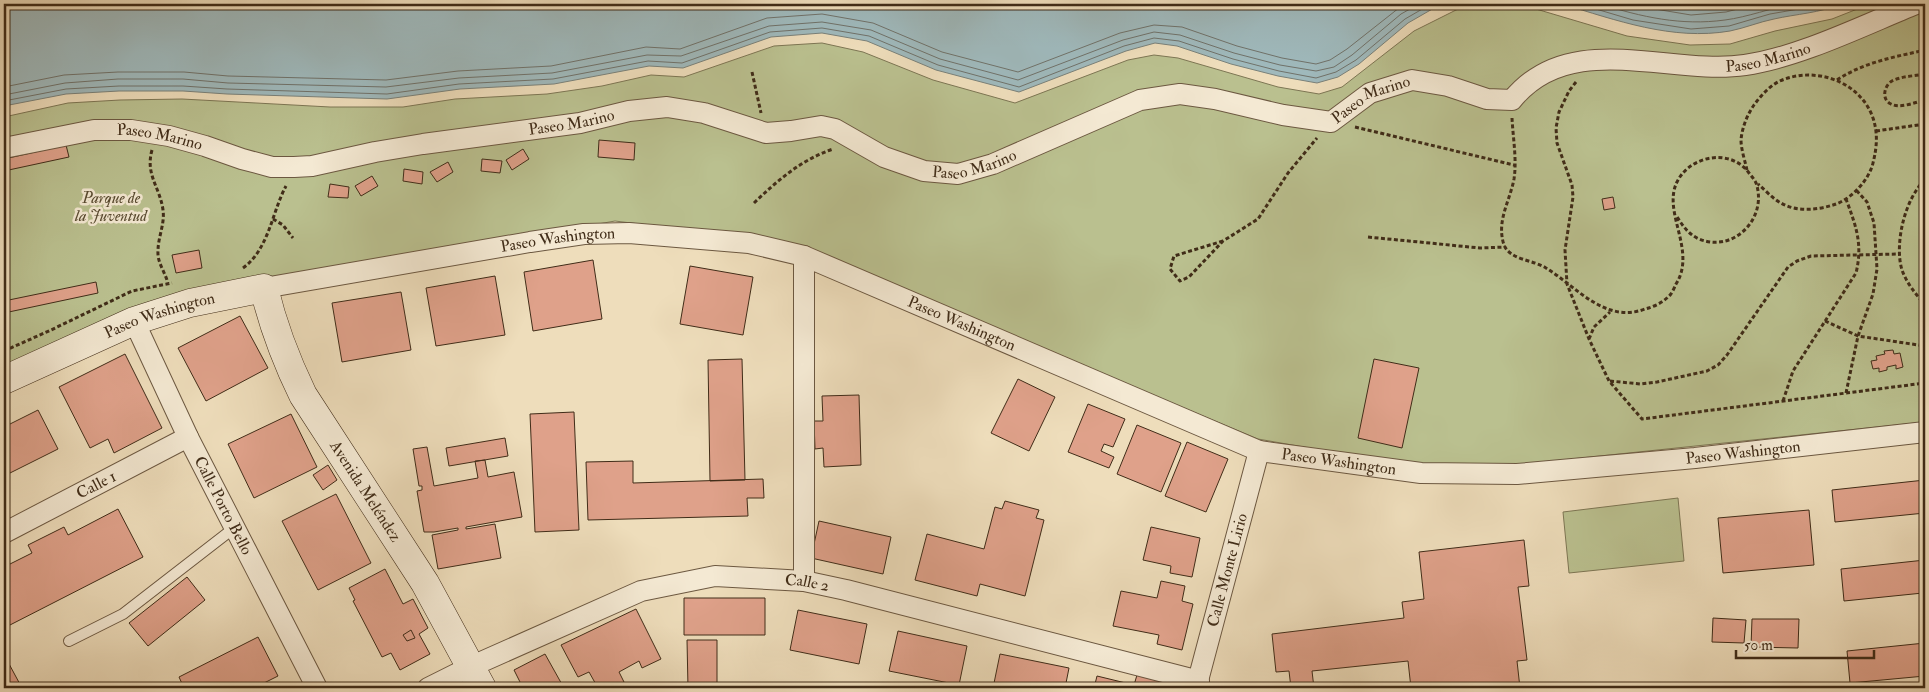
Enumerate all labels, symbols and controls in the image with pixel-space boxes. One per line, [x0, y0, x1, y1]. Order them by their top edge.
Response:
street label: Paseo Marino [1725, 38, 1814, 77]
street label: Paseo Marino [1328, 71, 1413, 128]
street label: Paseo Marino [527, 105, 617, 140]
street label: Paseo Marino [117, 120, 205, 155]
street label: Paseo Marino [931, 145, 1020, 184]
park label: Parque de la Juventud [74, 188, 148, 226]
street label: Paseo Washington [499, 223, 615, 257]
street label: Paseo Washington [101, 288, 217, 343]
street label: Paseo Washington [905, 292, 1019, 356]
street label: Avenida Meléndez [325, 436, 406, 546]
street label: Paseo Washington [1685, 436, 1802, 469]
street label: Paseo Washington [1280, 444, 1397, 480]
street label: Calle Porto Bello [190, 453, 257, 559]
street label: Calle 1 [73, 466, 120, 504]
street label: Calle Monte Lirio [1203, 511, 1252, 629]
street label: Calle 2 [784, 570, 831, 596]
scale bar [1736, 627, 1874, 659]
text: 50 m [1744, 636, 1773, 655]

